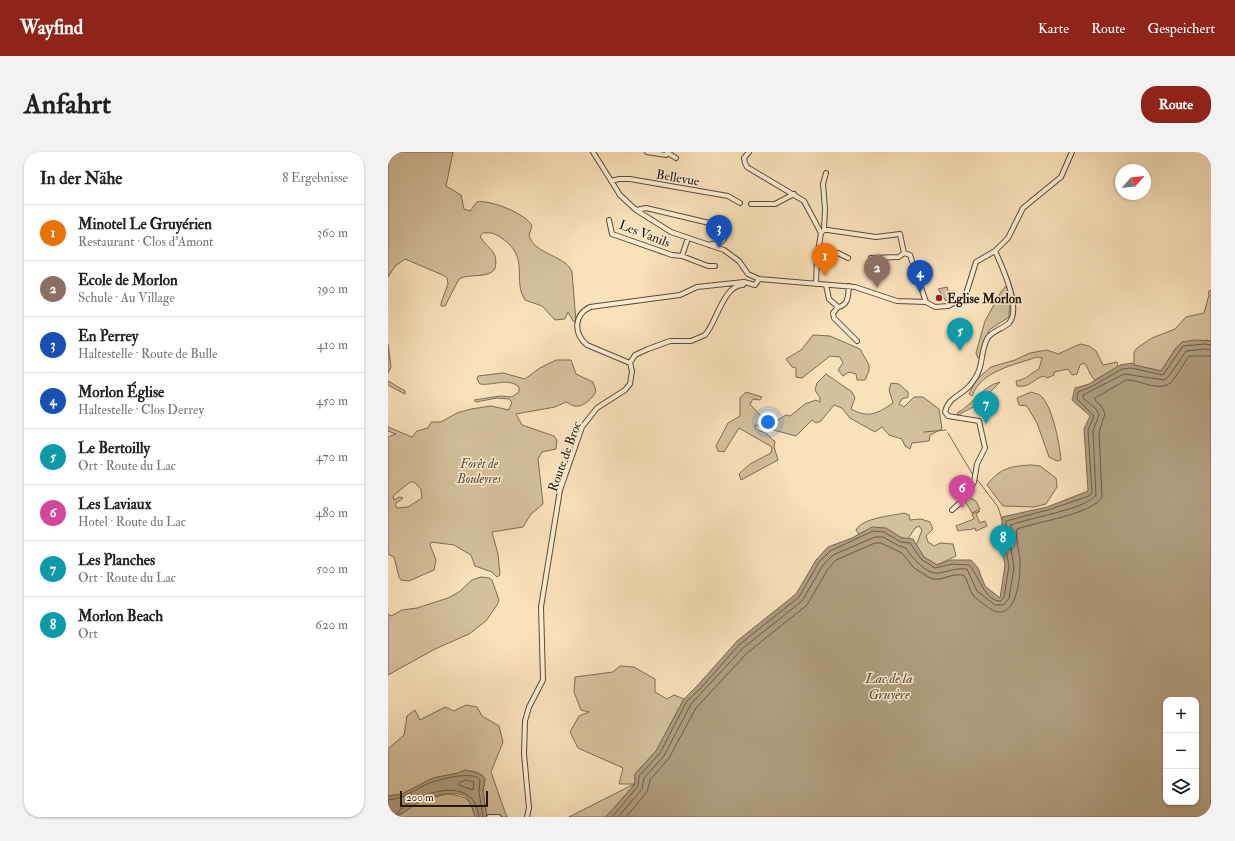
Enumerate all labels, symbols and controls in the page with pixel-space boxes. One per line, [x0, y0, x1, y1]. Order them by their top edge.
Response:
text: Wayfind [20, 16, 83, 40]
text: Karte [1038, 20, 1069, 37]
text: Route [1091, 20, 1125, 37]
text: Gespeichert [1147, 20, 1215, 37]
button: Route [1141, 86, 1211, 123]
text: Anfahrt [24, 87, 111, 122]
north arrow [1115, 164, 1151, 200]
street label: Bellevue [655, 166, 701, 190]
text: In der Nähe [40, 168, 122, 189]
text: 8 Ergebnisse [282, 170, 348, 186]
text: Minotel Le Gruyérien [78, 215, 212, 234]
pin: 3 [706, 215, 732, 248]
street label: Les Vanils [617, 217, 673, 251]
text: 1 [51, 225, 55, 241]
text: 360 m [317, 225, 348, 241]
text: Restaurant · Clos d'Amont [78, 234, 213, 250]
pin: 1 [812, 243, 838, 276]
pin: 2 [864, 255, 890, 288]
pin: 4 [907, 260, 933, 293]
text: Ecole de Morlon [78, 271, 178, 290]
text: 2 [50, 281, 56, 297]
text: 390 m [317, 281, 348, 297]
text: Schule · Au Village [78, 290, 175, 306]
place label: Eglise Morlon [947, 291, 1022, 308]
marker: Eglise Morlon [934, 293, 944, 303]
pin: 5 [947, 318, 973, 351]
text: En Perrey [78, 327, 138, 346]
text: 3 [51, 337, 56, 353]
text: 410 m [317, 337, 348, 353]
text: Haltestelle · Route de Bulle [78, 346, 217, 362]
text: Morlon Église [78, 383, 164, 402]
pin: 7 [973, 391, 999, 424]
text: 4 [49, 393, 57, 409]
text: 450 m [316, 393, 348, 409]
text: Haltestelle · Clos Derrey [78, 402, 204, 418]
your location [758, 412, 778, 432]
street label: Route de Broc [545, 419, 585, 494]
text: Le Bertoilly [78, 439, 150, 458]
text: 5 [50, 449, 56, 465]
text: 470 m [316, 449, 348, 465]
park label: Forêt de Bouleyres [456, 456, 501, 487]
text: Ort · Route du Lac [78, 458, 176, 474]
pin: 6 [949, 475, 975, 508]
text: Les Laviaux [78, 495, 151, 514]
text: 6 [50, 505, 56, 521]
text: 480 m [315, 505, 348, 521]
text: Hotel · Route du Lac [78, 514, 186, 530]
pin: 8 [990, 525, 1016, 558]
text: Les Planches [78, 551, 155, 570]
text: 7 [50, 561, 56, 577]
text: 500 m [316, 561, 348, 577]
text: Ort · Route du Lac [78, 570, 176, 586]
text: Morlon Beach [78, 607, 163, 626]
text: 8 [50, 617, 56, 633]
text: 620 m [315, 617, 348, 633]
text: Ort [78, 626, 98, 642]
water label: Lac de la Gruyère [864, 670, 913, 703]
map controls [1163, 697, 1199, 805]
button: + [1163, 697, 1199, 733]
button: − [1163, 733, 1199, 769]
button: layers [1163, 769, 1199, 805]
scale bar [400, 789, 488, 808]
text: 200 m [406, 791, 434, 804]

